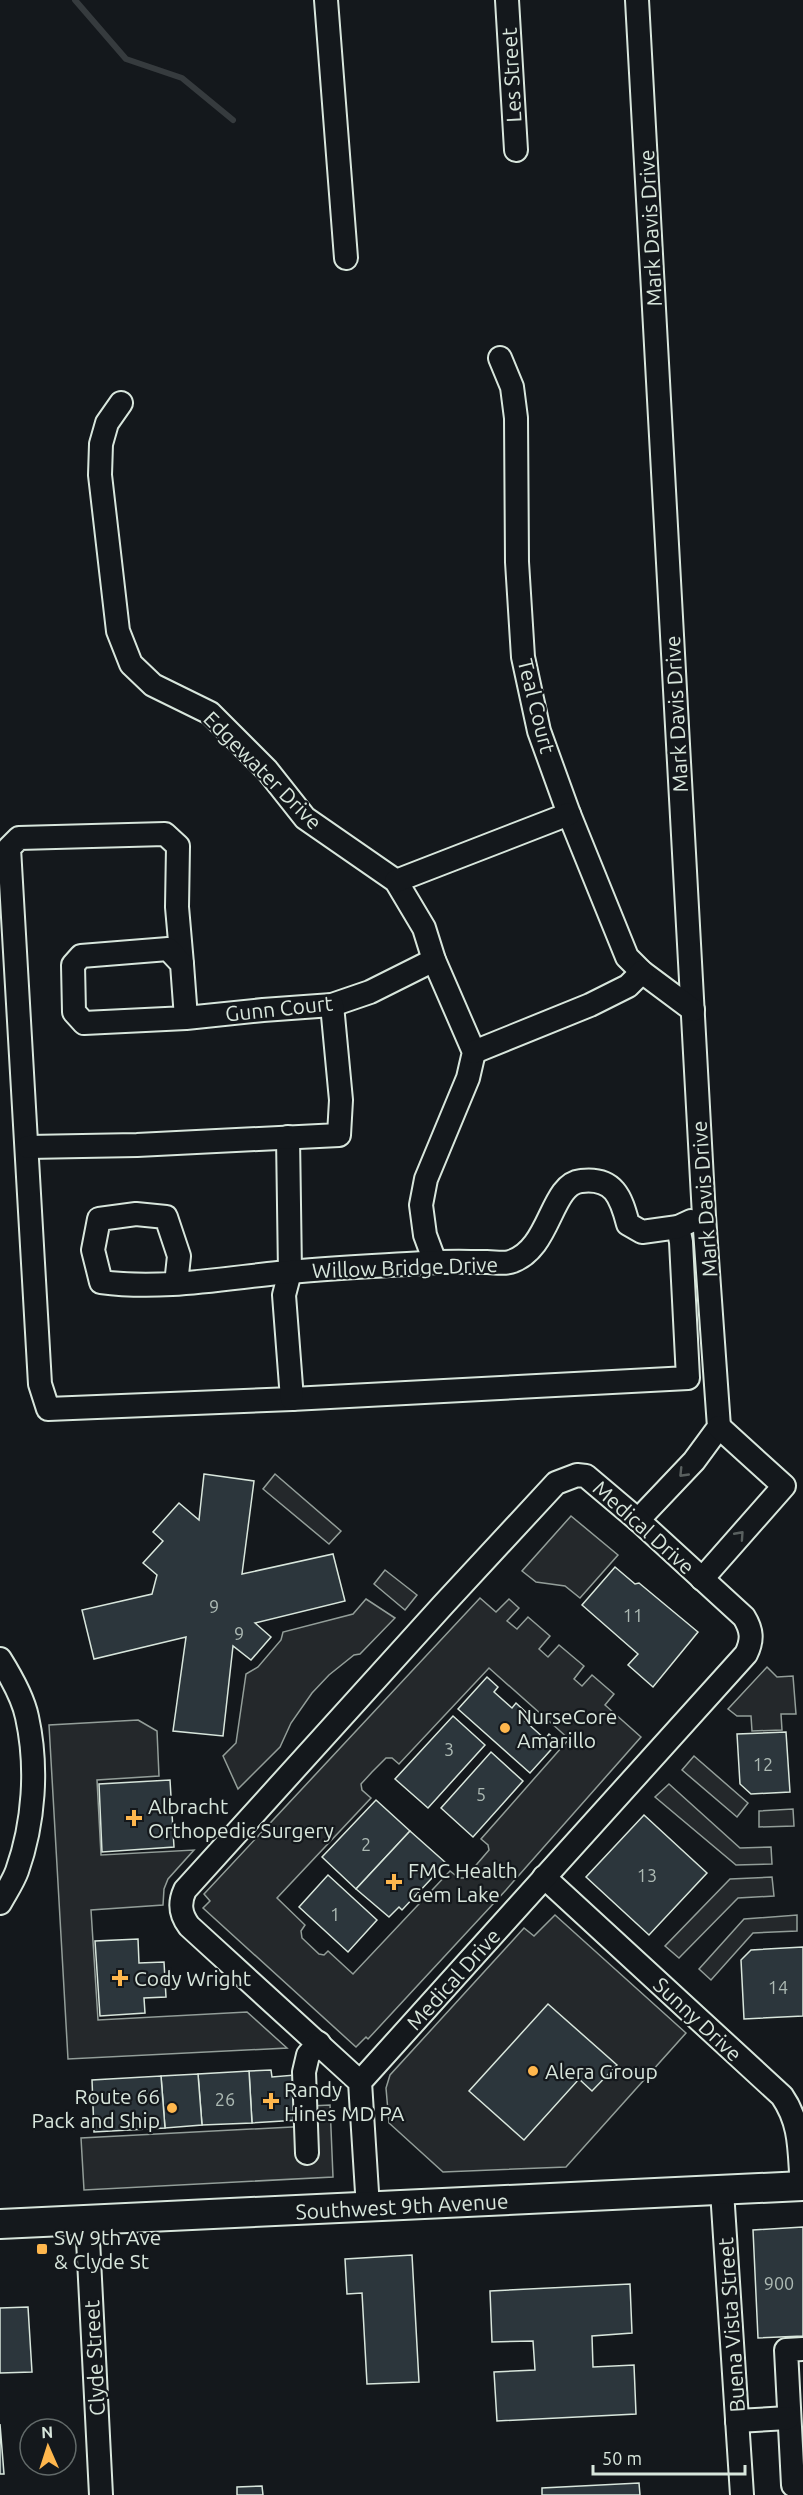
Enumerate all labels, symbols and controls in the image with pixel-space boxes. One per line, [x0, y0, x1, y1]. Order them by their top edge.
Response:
street label: Les Street [497, 27, 525, 123]
street label: Mark Davis Drive [634, 149, 666, 307]
street label: Mark Davis Drive [660, 635, 692, 793]
street label: Teal Court [514, 656, 560, 756]
street label: Edgewater Drive [199, 706, 327, 834]
street label: Gunn Court [224, 990, 334, 1026]
street label: Mark Davis Drive [687, 1120, 721, 1278]
street label: Willow Bridge Drive [312, 1252, 498, 1282]
one-way arrow [679, 1466, 690, 1476]
street label: Medical Drive [589, 1475, 699, 1579]
one-way arrow [733, 1531, 744, 1542]
house number: 9 [209, 1596, 219, 1616]
house number: 11 [623, 1605, 643, 1625]
house number: 9 [234, 1623, 244, 1643]
place label: NurseCore Amarillo [517, 1704, 617, 1752]
marker: NurseCore Amarillo [498, 1721, 512, 1735]
house number: 3 [444, 1739, 454, 1759]
house number: 12 [753, 1754, 773, 1774]
house number: 5 [476, 1784, 486, 1804]
place label: Albracht Orthopedic Surgery [148, 1794, 334, 1842]
marker: Albracht Orthopedic Surgery [125, 1809, 143, 1827]
house number: 2 [361, 1834, 371, 1854]
place label: FMC Health Gem Lake [408, 1858, 518, 1906]
house number: 13 [637, 1865, 657, 1885]
marker: FMC Health Gem Lake [385, 1873, 403, 1891]
house number: 1 [330, 1904, 340, 1924]
street label: Medical Drive [401, 1924, 505, 2034]
place label: Cody Wright [134, 1966, 251, 1990]
marker: Cody Wright [111, 1969, 129, 1987]
street label: Sunny Drive [649, 1972, 747, 2066]
house number: 14 [768, 1977, 788, 1997]
place label: Alera Group [545, 2059, 658, 2083]
marker: Alera Group [526, 2064, 540, 2078]
place label: Randy Hines MD PA [284, 2077, 405, 2125]
place label: Route 66 Pack and Ship [31, 2084, 160, 2132]
house number: 26 [215, 2089, 235, 2109]
marker: Randy Hines MD PA [262, 2092, 280, 2110]
marker: Route 66 Pack and Ship [165, 2101, 179, 2115]
street label: Southwest 9th Avenue [295, 2188, 509, 2224]
place label: SW 9th Ave & Clyde St [54, 2225, 161, 2273]
street label: Buena Vista Street [713, 2237, 749, 2413]
marker: SW 9th Ave & Clyde St [35, 2242, 49, 2256]
house number: 900 [764, 2273, 794, 2293]
street label: Clyde Street [79, 2300, 109, 2416]
north arrow [18, 2417, 78, 2477]
text: N [41, 2423, 54, 2441]
scale bar [593, 2438, 744, 2476]
text: 50 m [602, 2448, 642, 2468]

